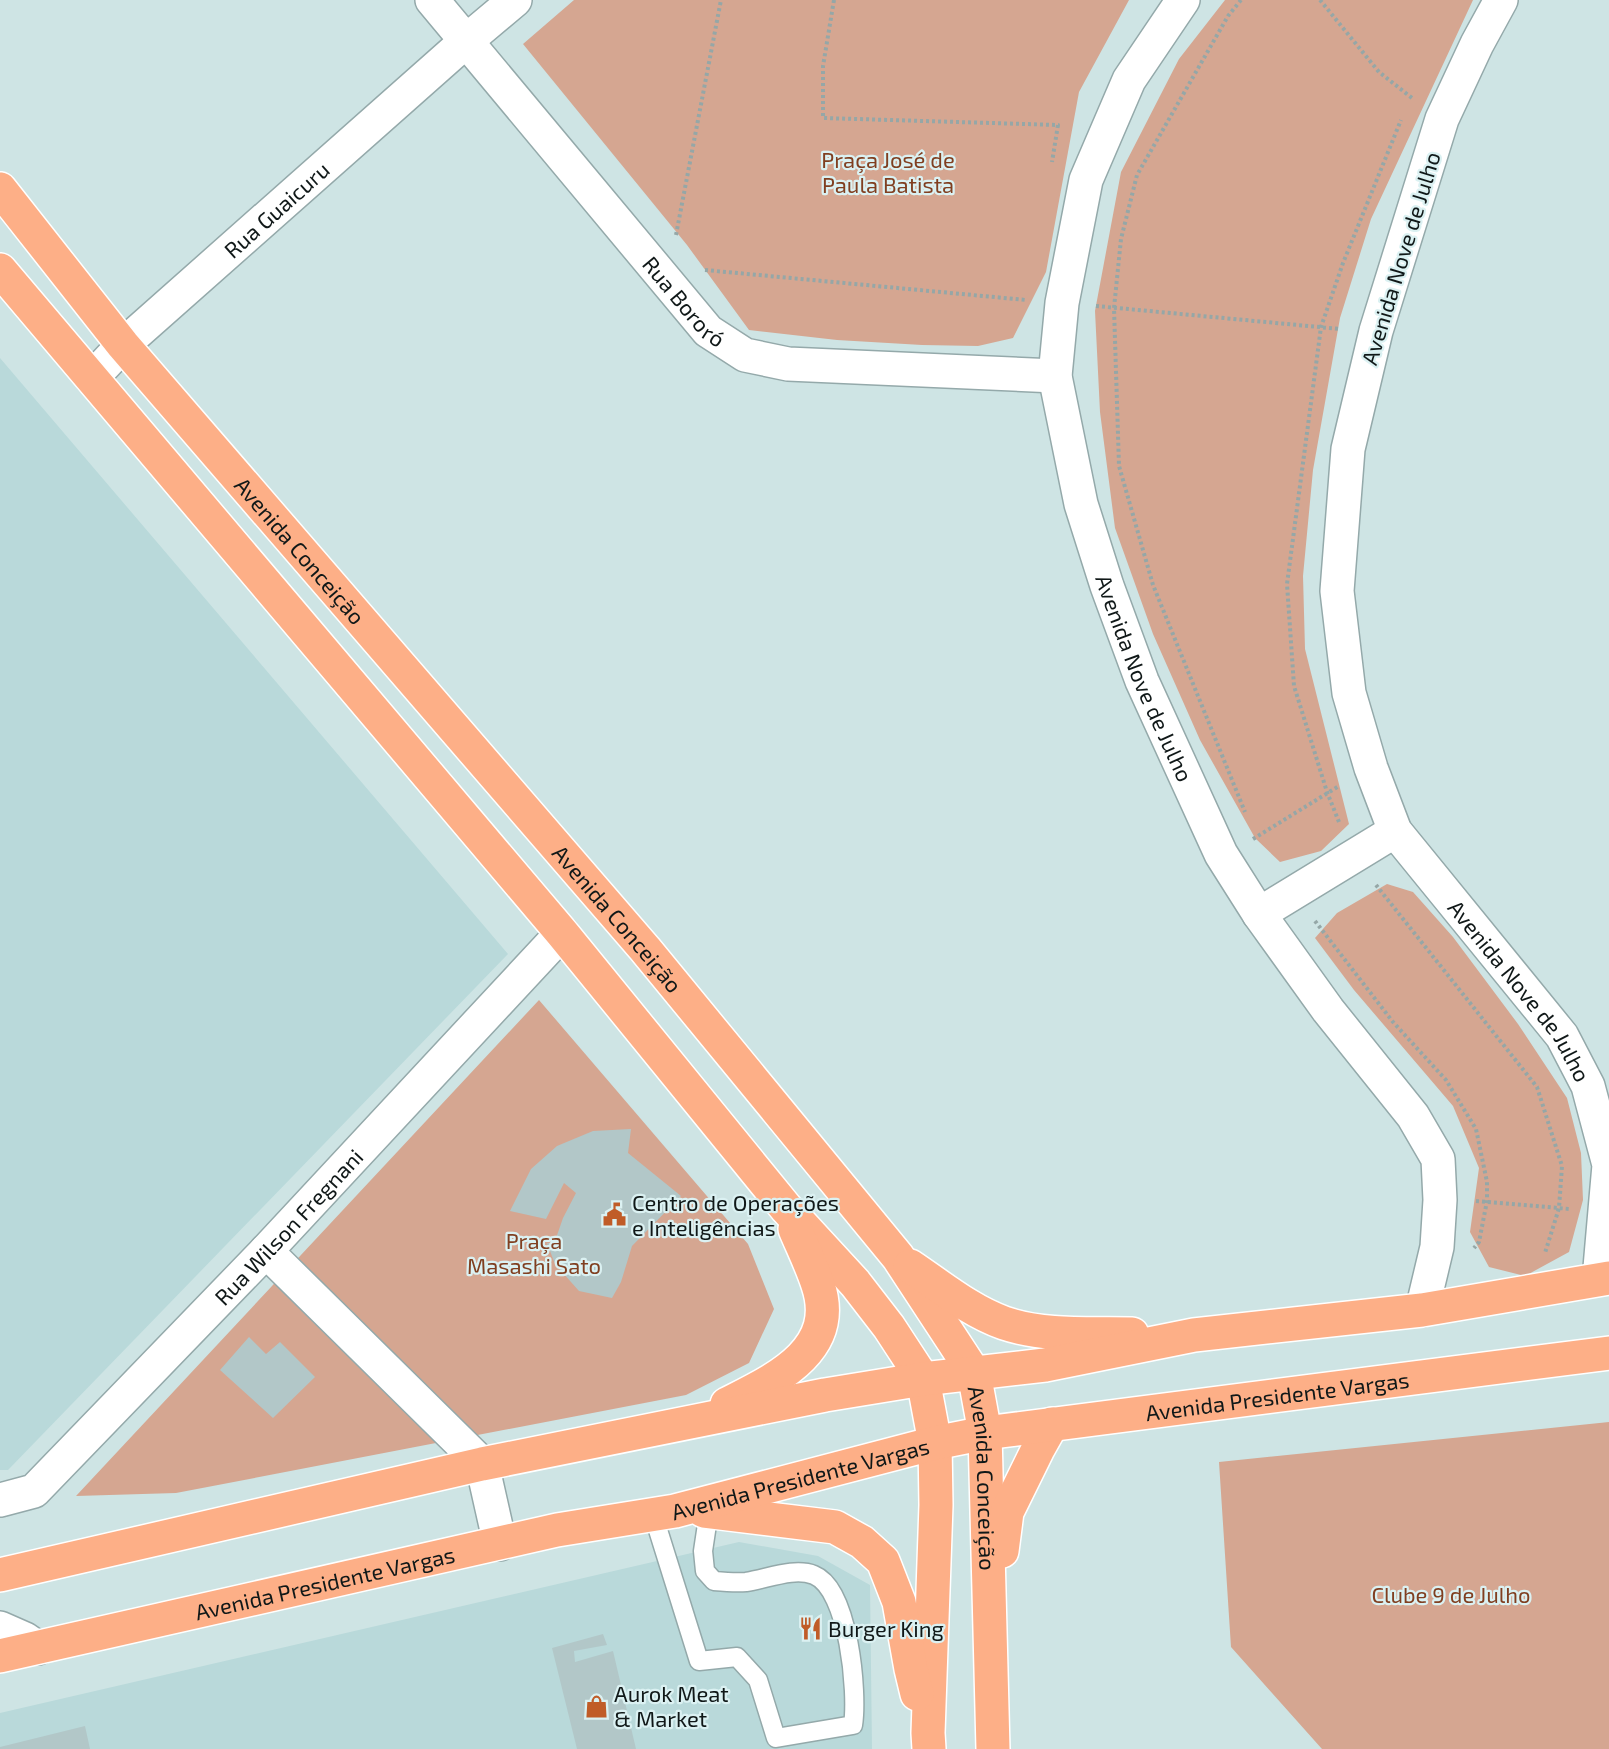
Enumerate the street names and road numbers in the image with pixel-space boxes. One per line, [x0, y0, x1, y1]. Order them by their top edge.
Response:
street label: Avenida Nove de Julho [1355, 148, 1445, 368]
street label: Rua Guaicuru [218, 156, 334, 263]
street label: Rua Bororó [638, 251, 730, 352]
street label: Avenida Conceição [230, 472, 371, 629]
street label: Avenida Nove de Julho [1091, 571, 1199, 785]
street label: Avenida Conceição [548, 839, 688, 997]
street label: Avenida Nove de Julho [1443, 894, 1596, 1086]
street label: Rua Wilson Fregnani [209, 1143, 368, 1310]
street label: Avenida Presidente Vargas [1144, 1366, 1411, 1425]
street label: Avenida Conceição [964, 1383, 1001, 1571]
street label: Avenida Presidente Vargas [669, 1432, 932, 1524]
street label: Avenida Presidente Vargas [193, 1541, 457, 1624]

